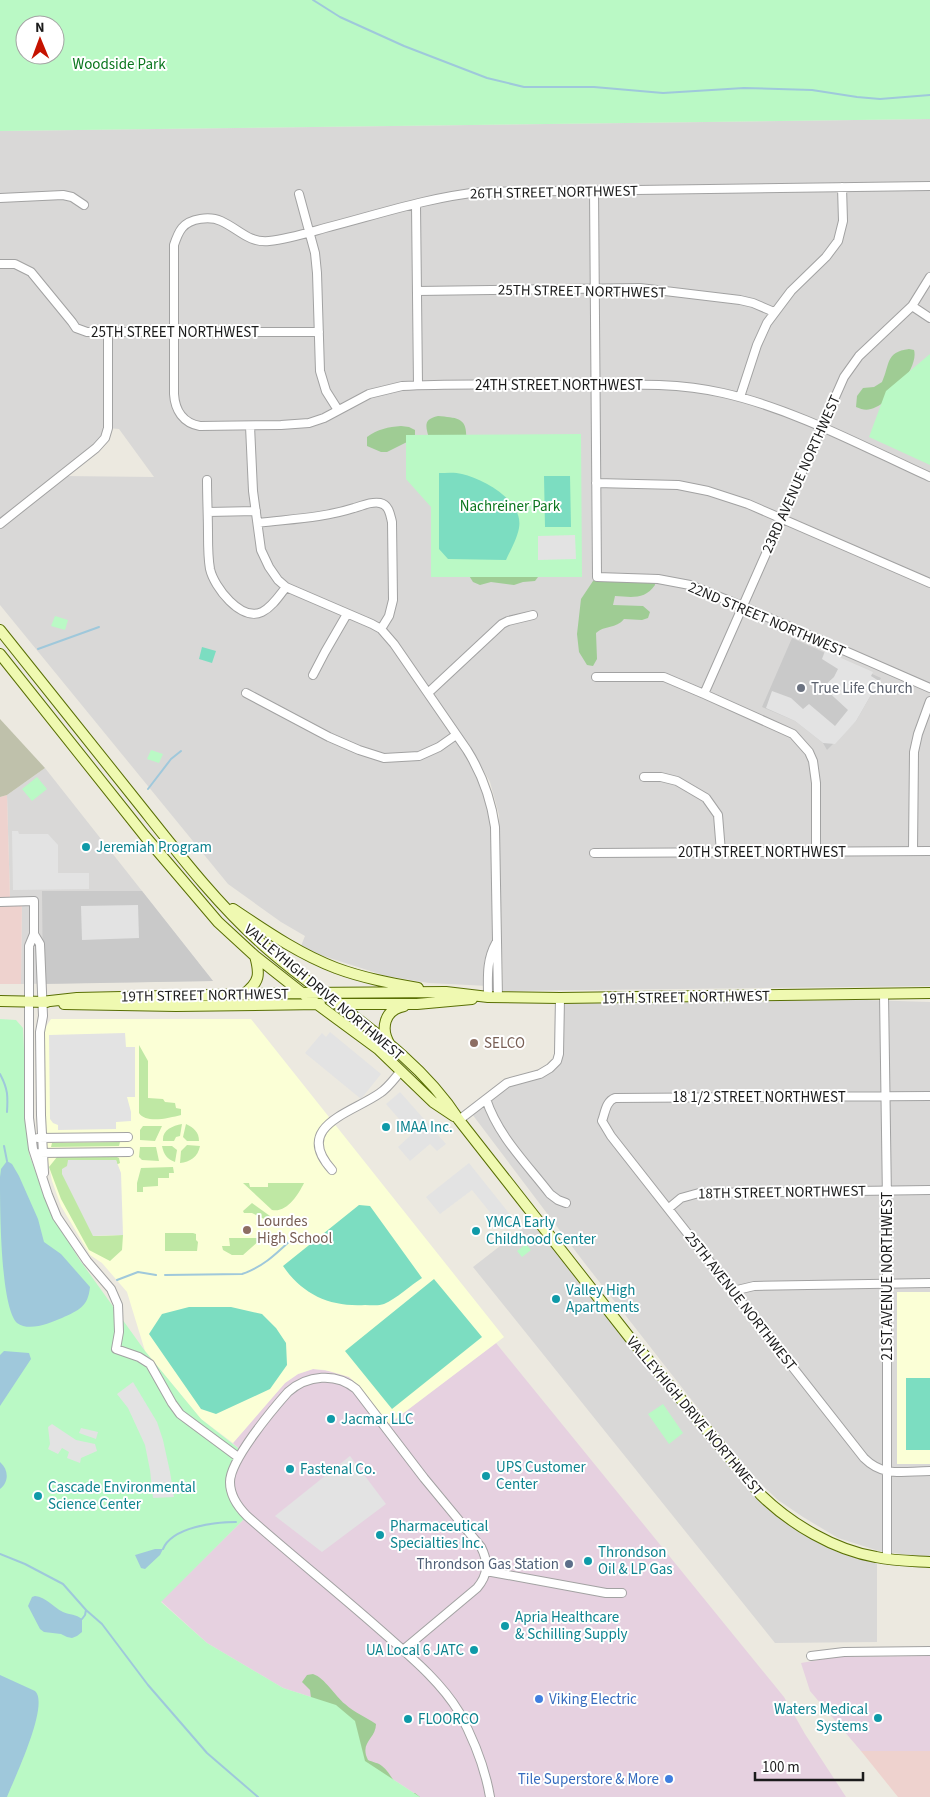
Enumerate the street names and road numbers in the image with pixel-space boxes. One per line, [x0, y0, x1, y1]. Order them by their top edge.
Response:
street label: 26TH STREET NORTHWEST [470, 181, 638, 204]
street label: 25TH STREET NORTHWEST [498, 280, 666, 303]
street label: 25TH STREET NORTHWEST [91, 322, 259, 343]
street label: 24TH STREET NORTHWEST [475, 375, 643, 396]
street label: 23RD AVENUE NORTHWEST [757, 392, 846, 556]
street label: 22ND STREET NORTHWEST [685, 577, 849, 662]
street label: 20TH STREET NORTHWEST [678, 842, 846, 863]
street label: VALLEYHIGH DRIVE NORTHWEST [239, 919, 408, 1066]
street label: 19TH STREET NORTHWEST [121, 984, 289, 1007]
street label: 19TH STREET NORTHWEST [602, 986, 770, 1009]
street label: 18 1/2 STREET NORTHWEST [672, 1087, 846, 1108]
street label: 18TH STREET NORTHWEST [698, 1181, 866, 1204]
street label: 21ST AVENUE NORTHWEST [877, 1192, 898, 1360]
street label: 25TH AVENUE NORTHWEST [680, 1228, 801, 1375]
street label: VALLEYHIGH DRIVE NORTHWEST [621, 1332, 768, 1501]

